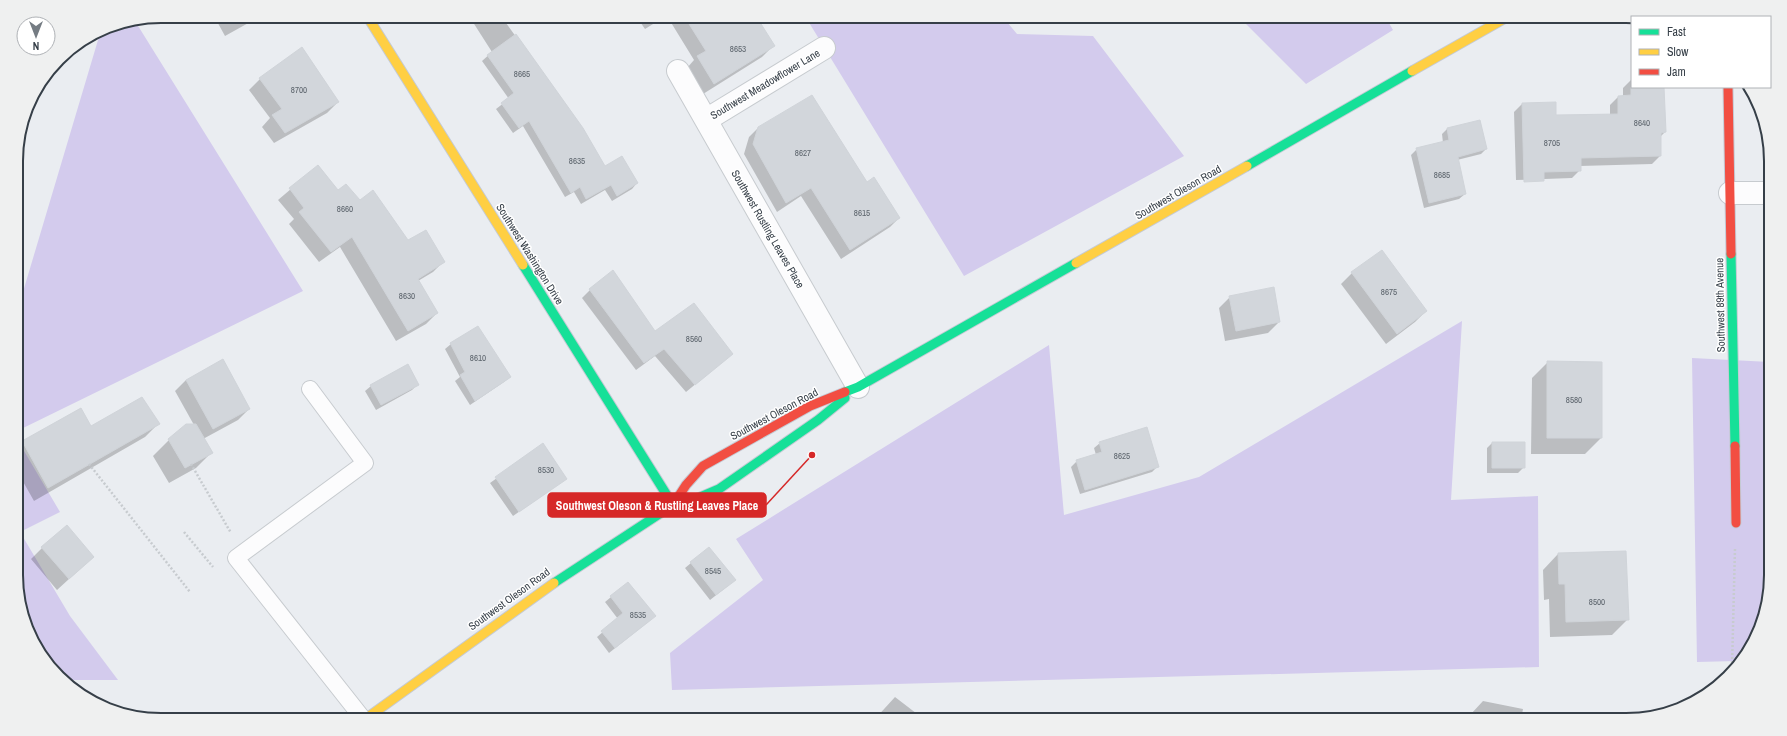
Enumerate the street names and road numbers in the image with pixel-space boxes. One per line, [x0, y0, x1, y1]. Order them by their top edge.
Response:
street label: Southwest Meadowflower Lane [708, 46, 822, 122]
street label: Southwest Oleson Road [1132, 162, 1224, 222]
street label: Southwest Rustling Leaves Place [728, 167, 808, 291]
street label: Southwest Washington Drive [493, 201, 567, 307]
street label: Southwest 89th Avenue [1712, 258, 1728, 352]
street label: Southwest Oleson Road [728, 385, 820, 443]
street label: Southwest Oleson Road [466, 565, 552, 633]

